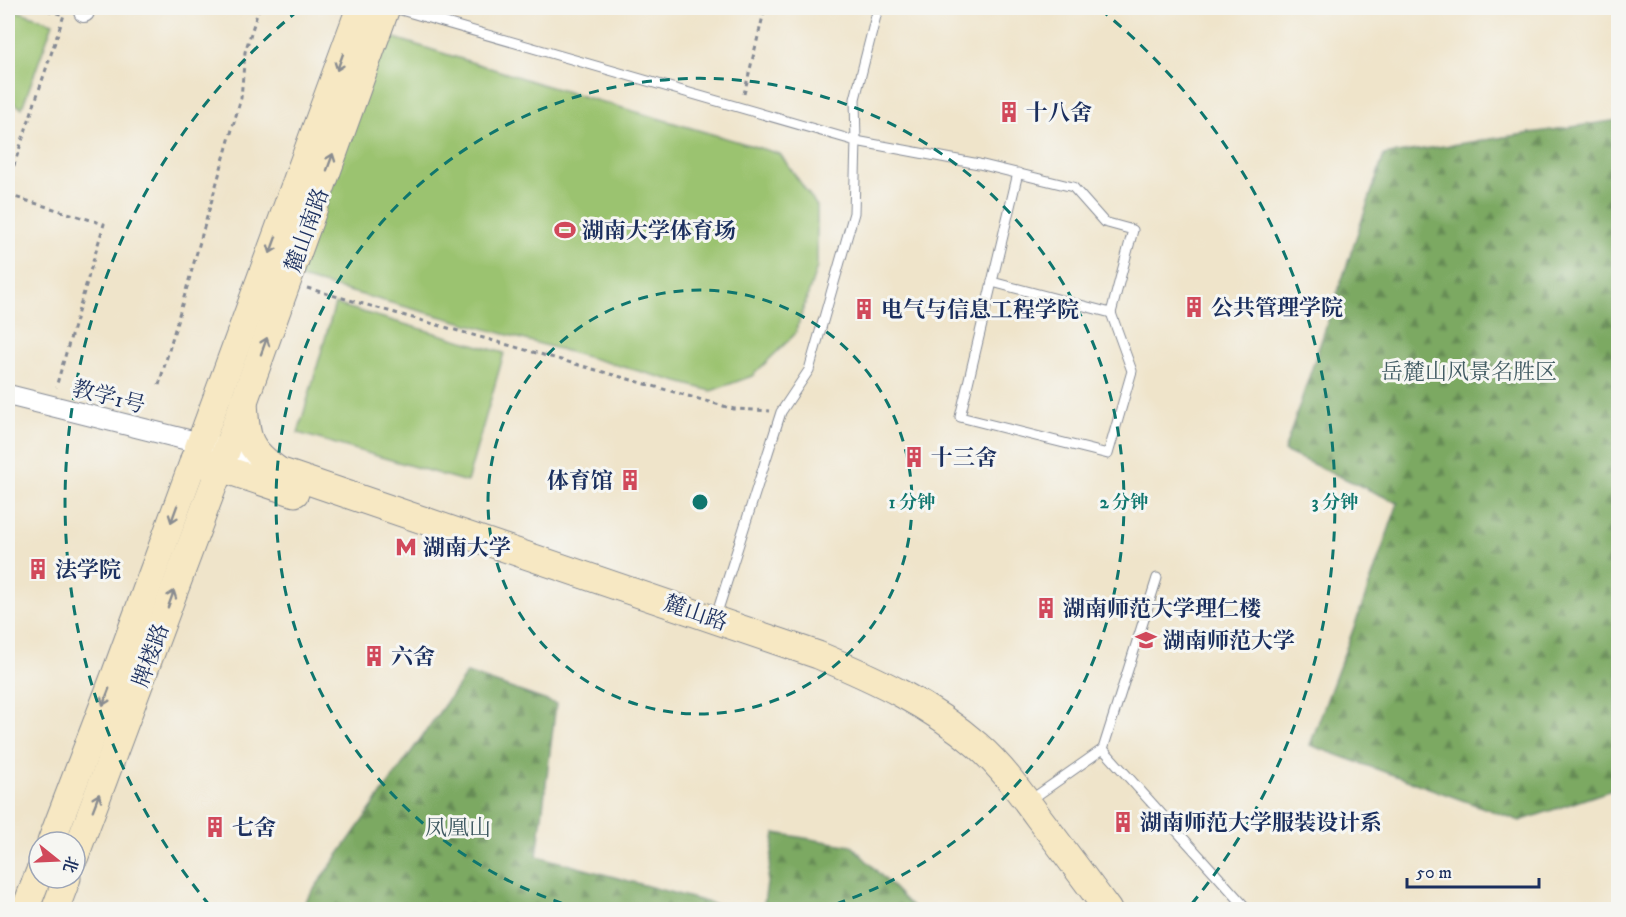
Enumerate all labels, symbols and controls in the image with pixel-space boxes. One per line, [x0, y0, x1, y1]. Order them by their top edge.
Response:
one-way arrow [334, 53, 345, 71]
building icon: 十八舍 [997, 100, 1021, 124]
place label: 十八舍 [1026, 100, 1092, 127]
one-way arrow [326, 153, 337, 172]
street label: 麓山南路 [280, 185, 335, 276]
sports icon: 湖南大学体育场 [553, 218, 577, 242]
place label: 湖南大学体育场 [582, 218, 736, 245]
one-way arrow [266, 235, 277, 254]
building icon: 公共管理学院 [1182, 295, 1206, 319]
place label: 公共管理学院 [1211, 295, 1343, 322]
building icon: 电气与信息工程学院 [852, 297, 876, 321]
place label: 电气与信息工程学院 [881, 297, 1079, 324]
one-way arrow [259, 337, 270, 356]
park label: 岳麓山风景名胜区 [1381, 359, 1557, 386]
street label: 教学1号 [69, 375, 148, 420]
building icon: 十三舍 [902, 445, 926, 469]
place label: 十三舍 [931, 445, 997, 472]
place label: 体育馆 [547, 468, 613, 495]
building icon: 体育馆 [618, 468, 642, 492]
centre of rings [690, 492, 710, 512]
text: 1 分钟 [889, 492, 935, 514]
text: 2 分钟 [1100, 492, 1148, 514]
text: 3 分钟 [1312, 492, 1358, 514]
one-way arrow [167, 504, 178, 523]
metro station icon: 湖南大学 [394, 535, 418, 559]
place label: 湖南大学 [423, 535, 511, 562]
building icon: 法学院 [26, 557, 50, 581]
place label: 法学院 [55, 557, 121, 584]
one-way arrow [166, 590, 177, 609]
street label: 麓山路 [660, 590, 731, 637]
building icon: 湖南师范大学理仁楼 [1034, 596, 1058, 620]
place label: 湖南师范大学理仁楼 [1063, 596, 1261, 623]
street label: 牌楼路 [127, 620, 175, 691]
school or university icon: 湖南师范大学 [1134, 628, 1158, 652]
place label: 湖南师范大学 [1163, 628, 1295, 655]
building icon: 六舍 [362, 644, 386, 668]
place label: 六舍 [391, 644, 435, 671]
one-way arrow [100, 687, 111, 706]
one-way arrow [91, 793, 102, 811]
building icon: 湖南师范大学服装设计系 [1111, 810, 1135, 834]
place label: 湖南师范大学服装设计系 [1140, 810, 1382, 837]
building icon: 七舍 [203, 815, 227, 839]
place label: 七舍 [232, 815, 276, 842]
park label: 凤凰山 [425, 815, 491, 842]
north arrow [27, 830, 87, 890]
scale bar [1407, 851, 1539, 889]
text: 北 [58, 854, 82, 875]
text: 50 m [1416, 862, 1452, 884]

